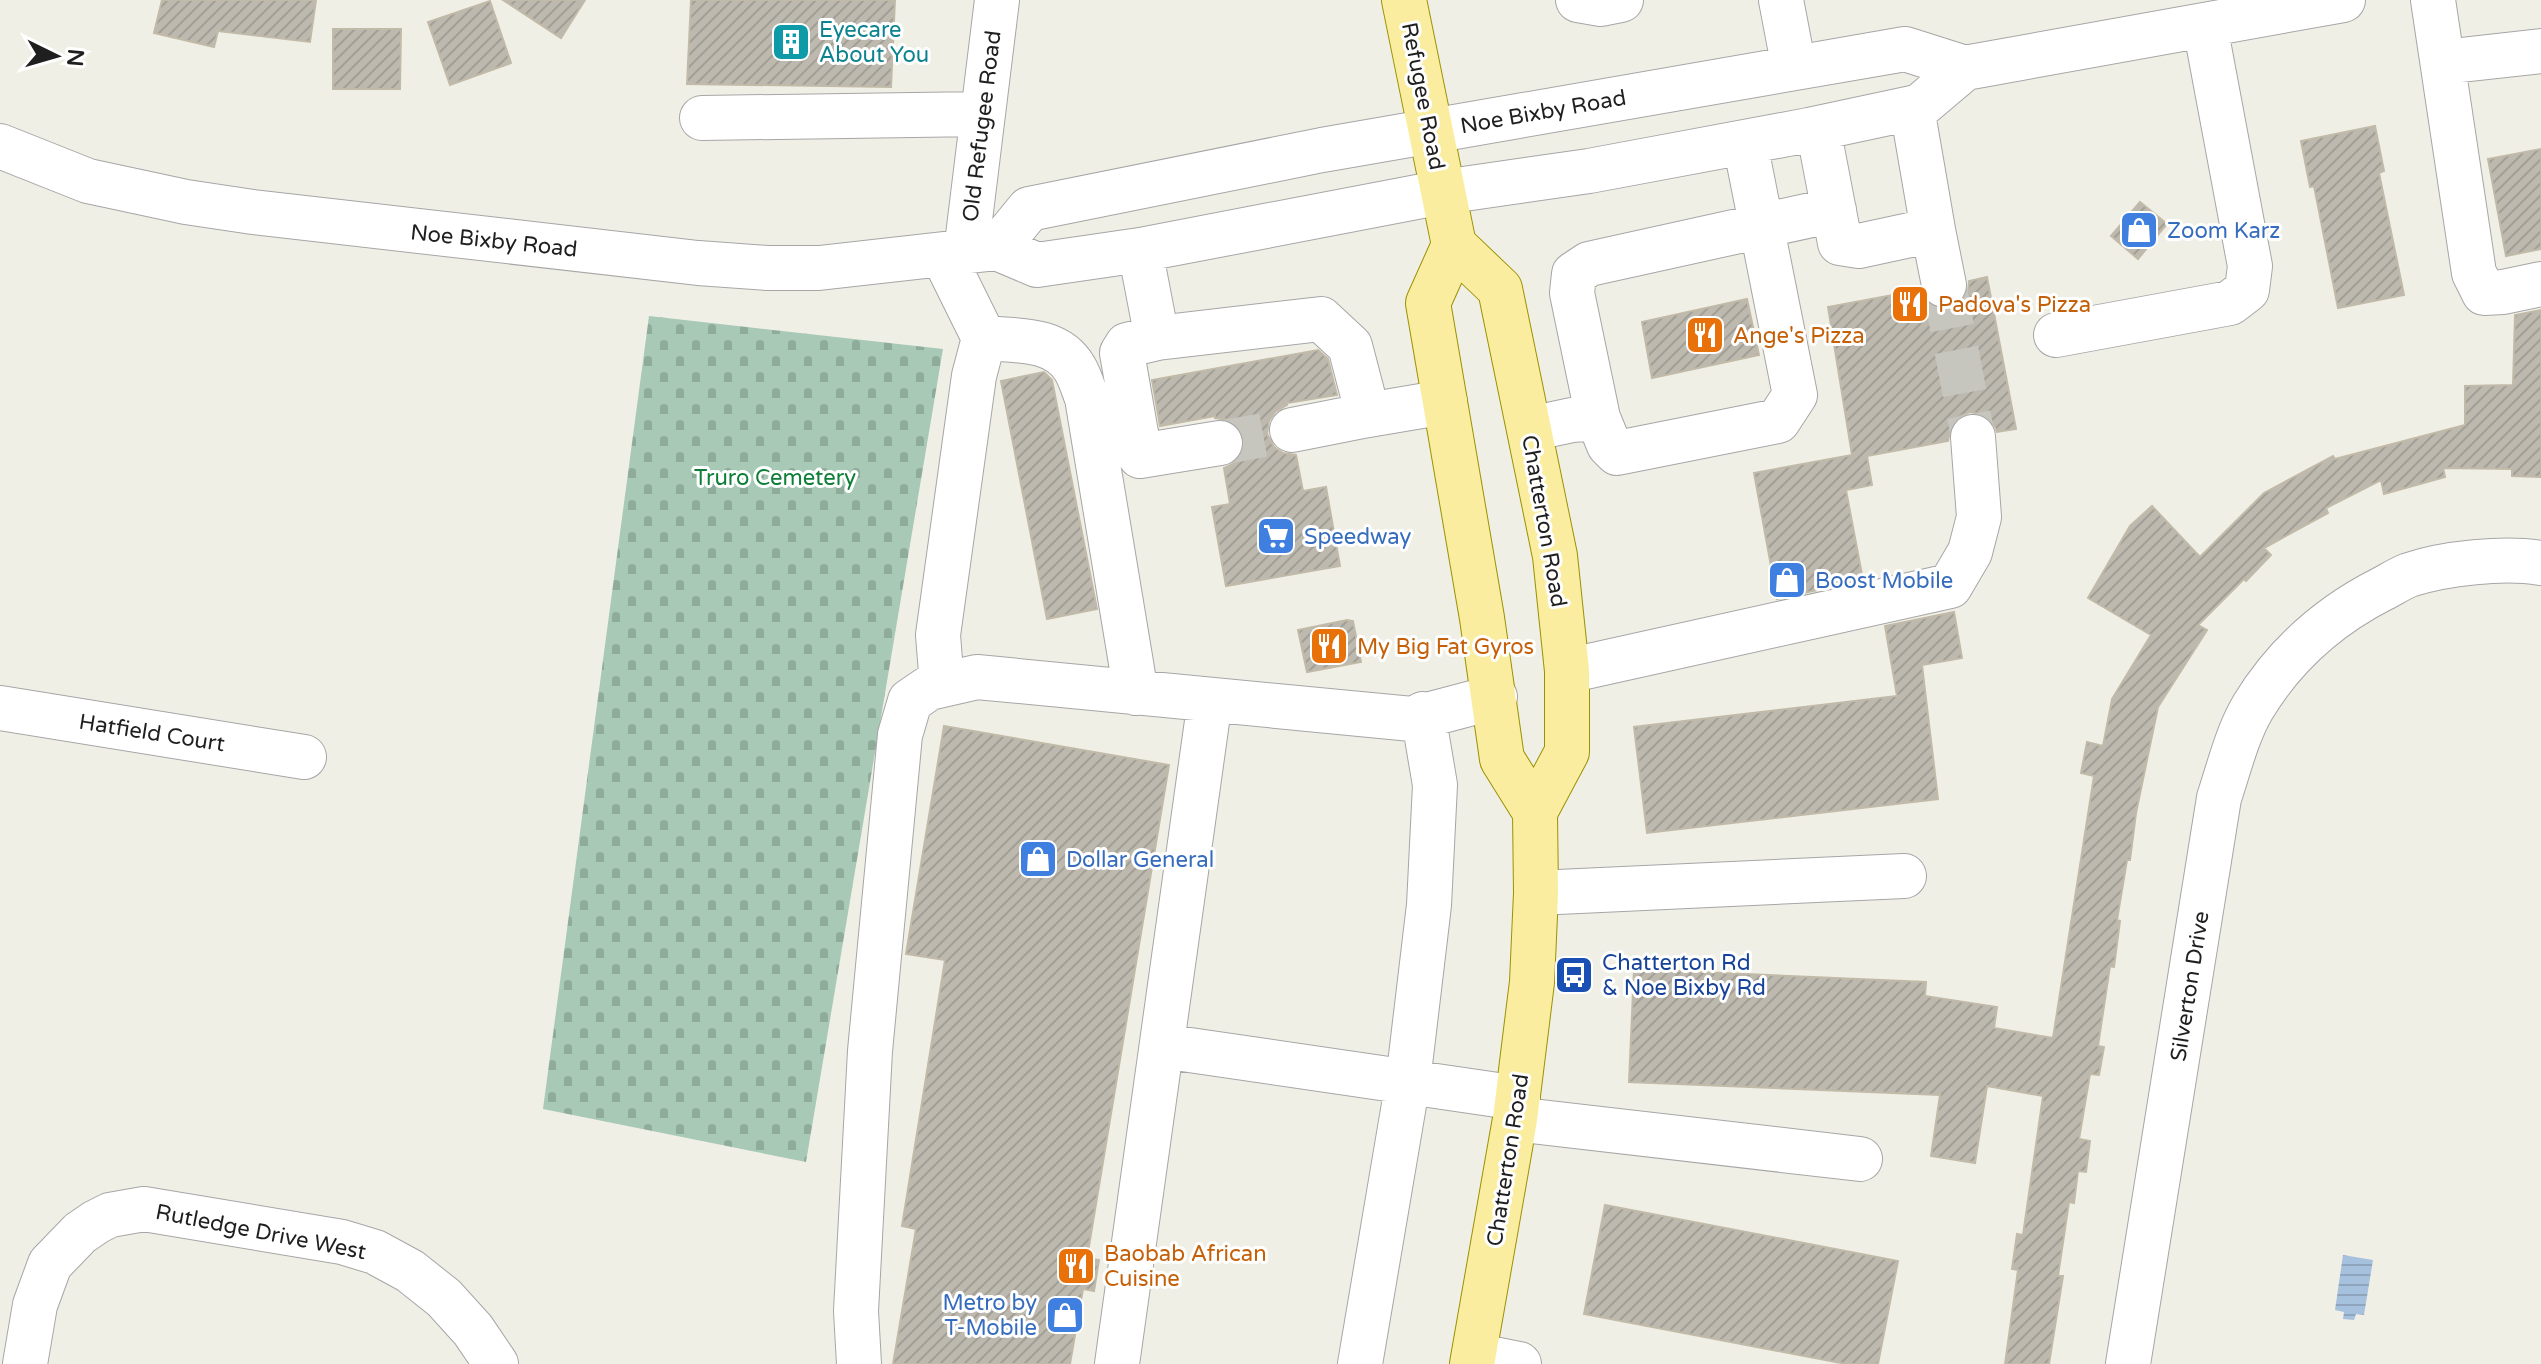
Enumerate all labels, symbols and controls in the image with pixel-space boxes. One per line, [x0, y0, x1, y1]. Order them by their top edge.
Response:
north arrow [16, 16, 96, 96]
place label: Eyecare About You [819, 17, 929, 68]
street label: Refugee Road [1396, 20, 1450, 172]
building icon: Eyecare About You [770, 21, 812, 63]
street label: Old Refugee Road [957, 29, 1007, 223]
text: N [61, 48, 89, 68]
street label: Noe Bixby Road [1458, 85, 1628, 139]
shop icon: Zoom Karz [2118, 209, 2160, 251]
place label: Zoom Karz [2167, 218, 2280, 244]
street label: Noe Bixby Road [409, 219, 579, 263]
restaurant icon: Padova's Pizza [1889, 283, 1931, 325]
place label: Padova's Pizza [1938, 292, 2091, 318]
restaurant icon: Ange's Pizza [1684, 314, 1726, 356]
place label: Ange's Pizza [1733, 323, 1865, 349]
street label: Chatterton Road [1516, 433, 1572, 609]
park label: Truro Cemetery [694, 465, 856, 491]
supermarket icon: Speedway [1255, 515, 1297, 557]
place label: Speedway [1304, 524, 1412, 550]
shop icon: Boost Mobile [1766, 559, 1808, 601]
place label: Boost Mobile [1815, 568, 1953, 594]
restaurant icon: My Big Fat Gyros [1308, 625, 1350, 667]
place label: My Big Fat Gyros [1357, 634, 1534, 660]
street label: Hatfield Court [77, 709, 227, 757]
shop icon: Dollar General [1017, 838, 1059, 880]
place label: Dollar General [1066, 847, 1214, 873]
street label: Silverton Drive [2165, 909, 2215, 1063]
place label: Chatterton Rd & Noe Bixby Rd [1602, 950, 1766, 1001]
bus stop icon: Chatterton Rd & Noe Bixby Rd [1553, 954, 1595, 996]
street label: Chatterton Road [1482, 1072, 1534, 1248]
street label: Rutledge Drive West [153, 1199, 368, 1265]
place label: Baobab African Cuisine [1104, 1241, 1267, 1292]
restaurant icon: Baobab African Cuisine [1055, 1245, 1097, 1287]
place label: Metro by T-Mobile [942, 1290, 1037, 1341]
shop icon: Metro by T-Mobile [1044, 1294, 1086, 1336]

